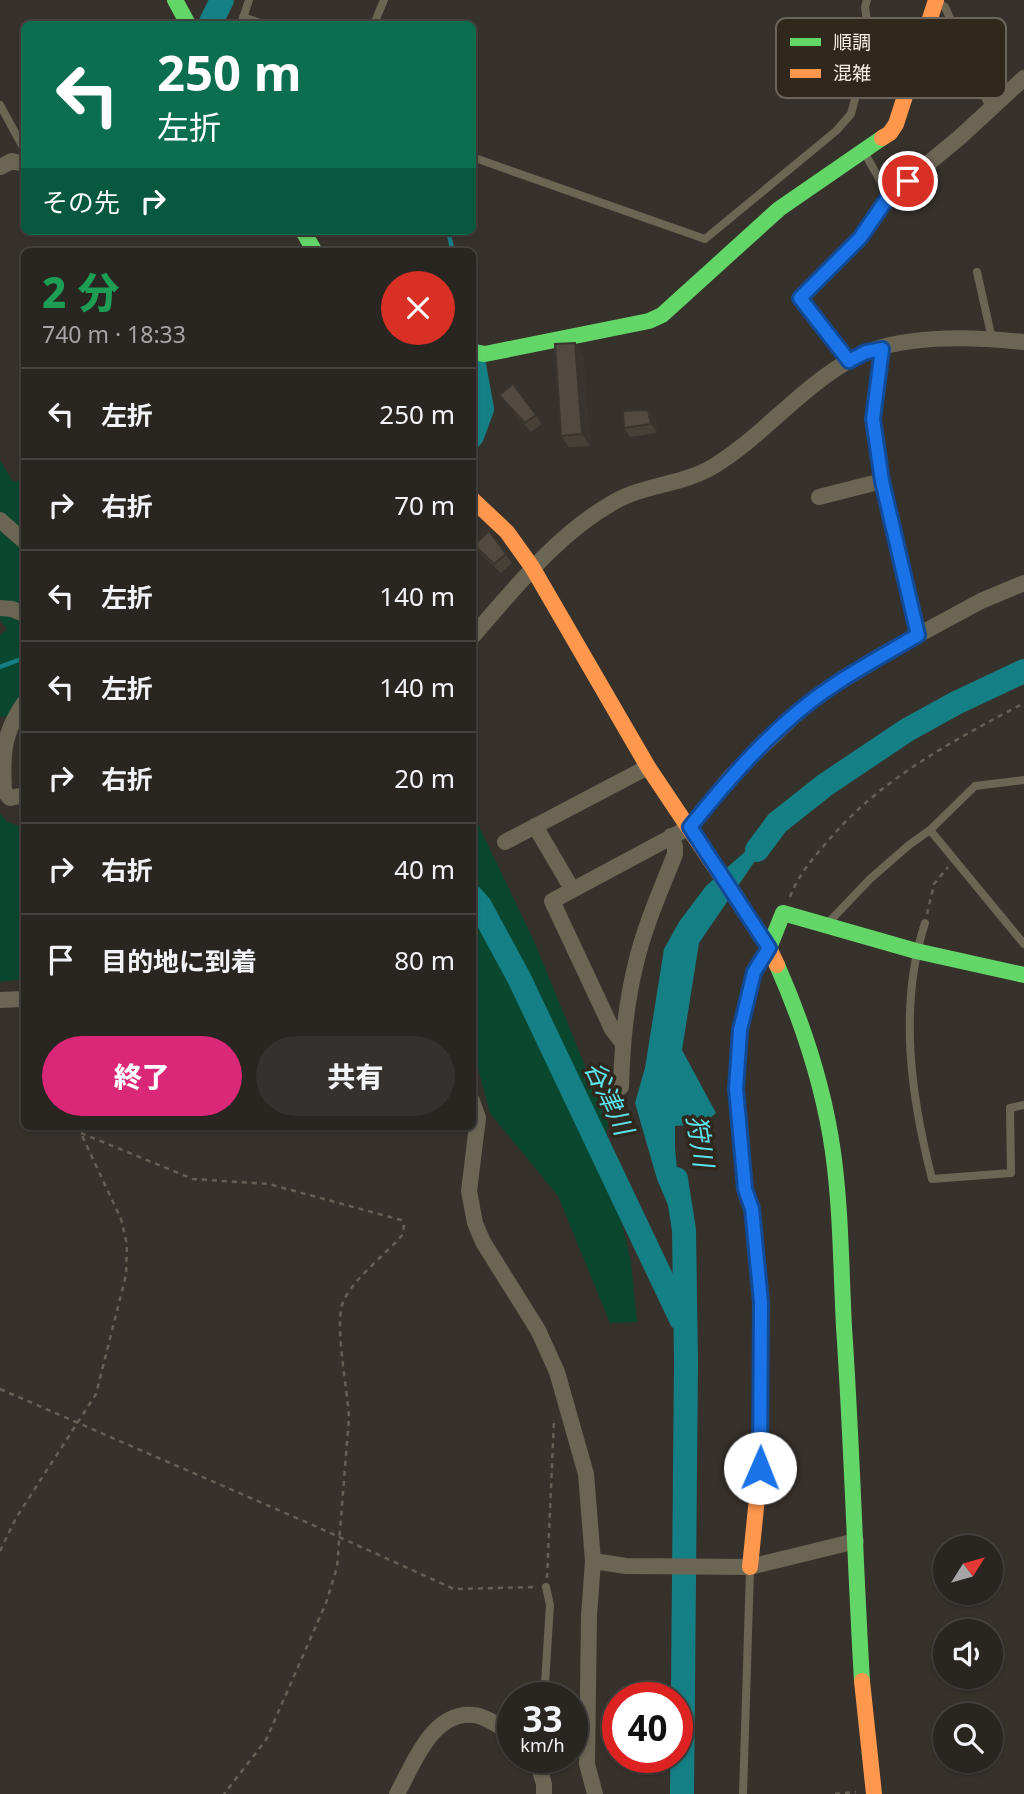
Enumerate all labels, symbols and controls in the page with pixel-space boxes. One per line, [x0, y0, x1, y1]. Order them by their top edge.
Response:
legend [776, 18, 1006, 98]
text: 順調 [833, 29, 871, 55]
text: 250 m [157, 39, 302, 105]
icon: left [42, 49, 133, 140]
text: 混雑 [833, 60, 871, 86]
text: 左折 [157, 105, 221, 148]
pin [878, 151, 938, 211]
icon: arrive [889, 162, 927, 200]
icon: right [134, 182, 172, 220]
text: その先 [42, 184, 120, 220]
text: 2 分 [42, 263, 119, 320]
button: close [381, 271, 455, 345]
text: 740 m · 18:33 [42, 318, 186, 350]
icon: left [42, 395, 80, 433]
text: 250 m [379, 396, 455, 432]
text: 左折 [101, 397, 153, 433]
icon: right [42, 486, 80, 524]
text: 70 m [394, 487, 455, 523]
text: 右折 [101, 488, 153, 524]
icon: left [42, 577, 80, 615]
text: 140 m [379, 578, 455, 614]
text: 左折 [101, 579, 153, 615]
icon: left [42, 668, 80, 706]
text: 140 m [379, 669, 455, 705]
text: 左折 [101, 670, 153, 706]
icon: right [42, 759, 80, 797]
text: 20 m [394, 760, 455, 796]
text: 右折 [101, 761, 153, 797]
icon: right [42, 850, 80, 888]
text: 40 m [394, 851, 455, 887]
text: 右折 [101, 852, 153, 888]
icon: arrive [42, 941, 80, 979]
text: 80 m [394, 942, 455, 978]
text: 目的地に到着 [101, 943, 257, 979]
button: 終了 [42, 1036, 242, 1116]
button: 共有 [256, 1036, 455, 1116]
water label: 谷津川 [577, 1055, 644, 1143]
water label: 狩川 [679, 1112, 723, 1172]
position arrow [723, 1431, 797, 1505]
north arrow [933, 1535, 1003, 1605]
map controls [933, 1535, 1003, 1773]
button: sound [933, 1619, 1003, 1689]
speed limit sign: 40 [602, 1682, 693, 1773]
text: 33 [522, 1695, 563, 1742]
button: search [933, 1703, 1003, 1773]
text: km/h [520, 1733, 565, 1757]

